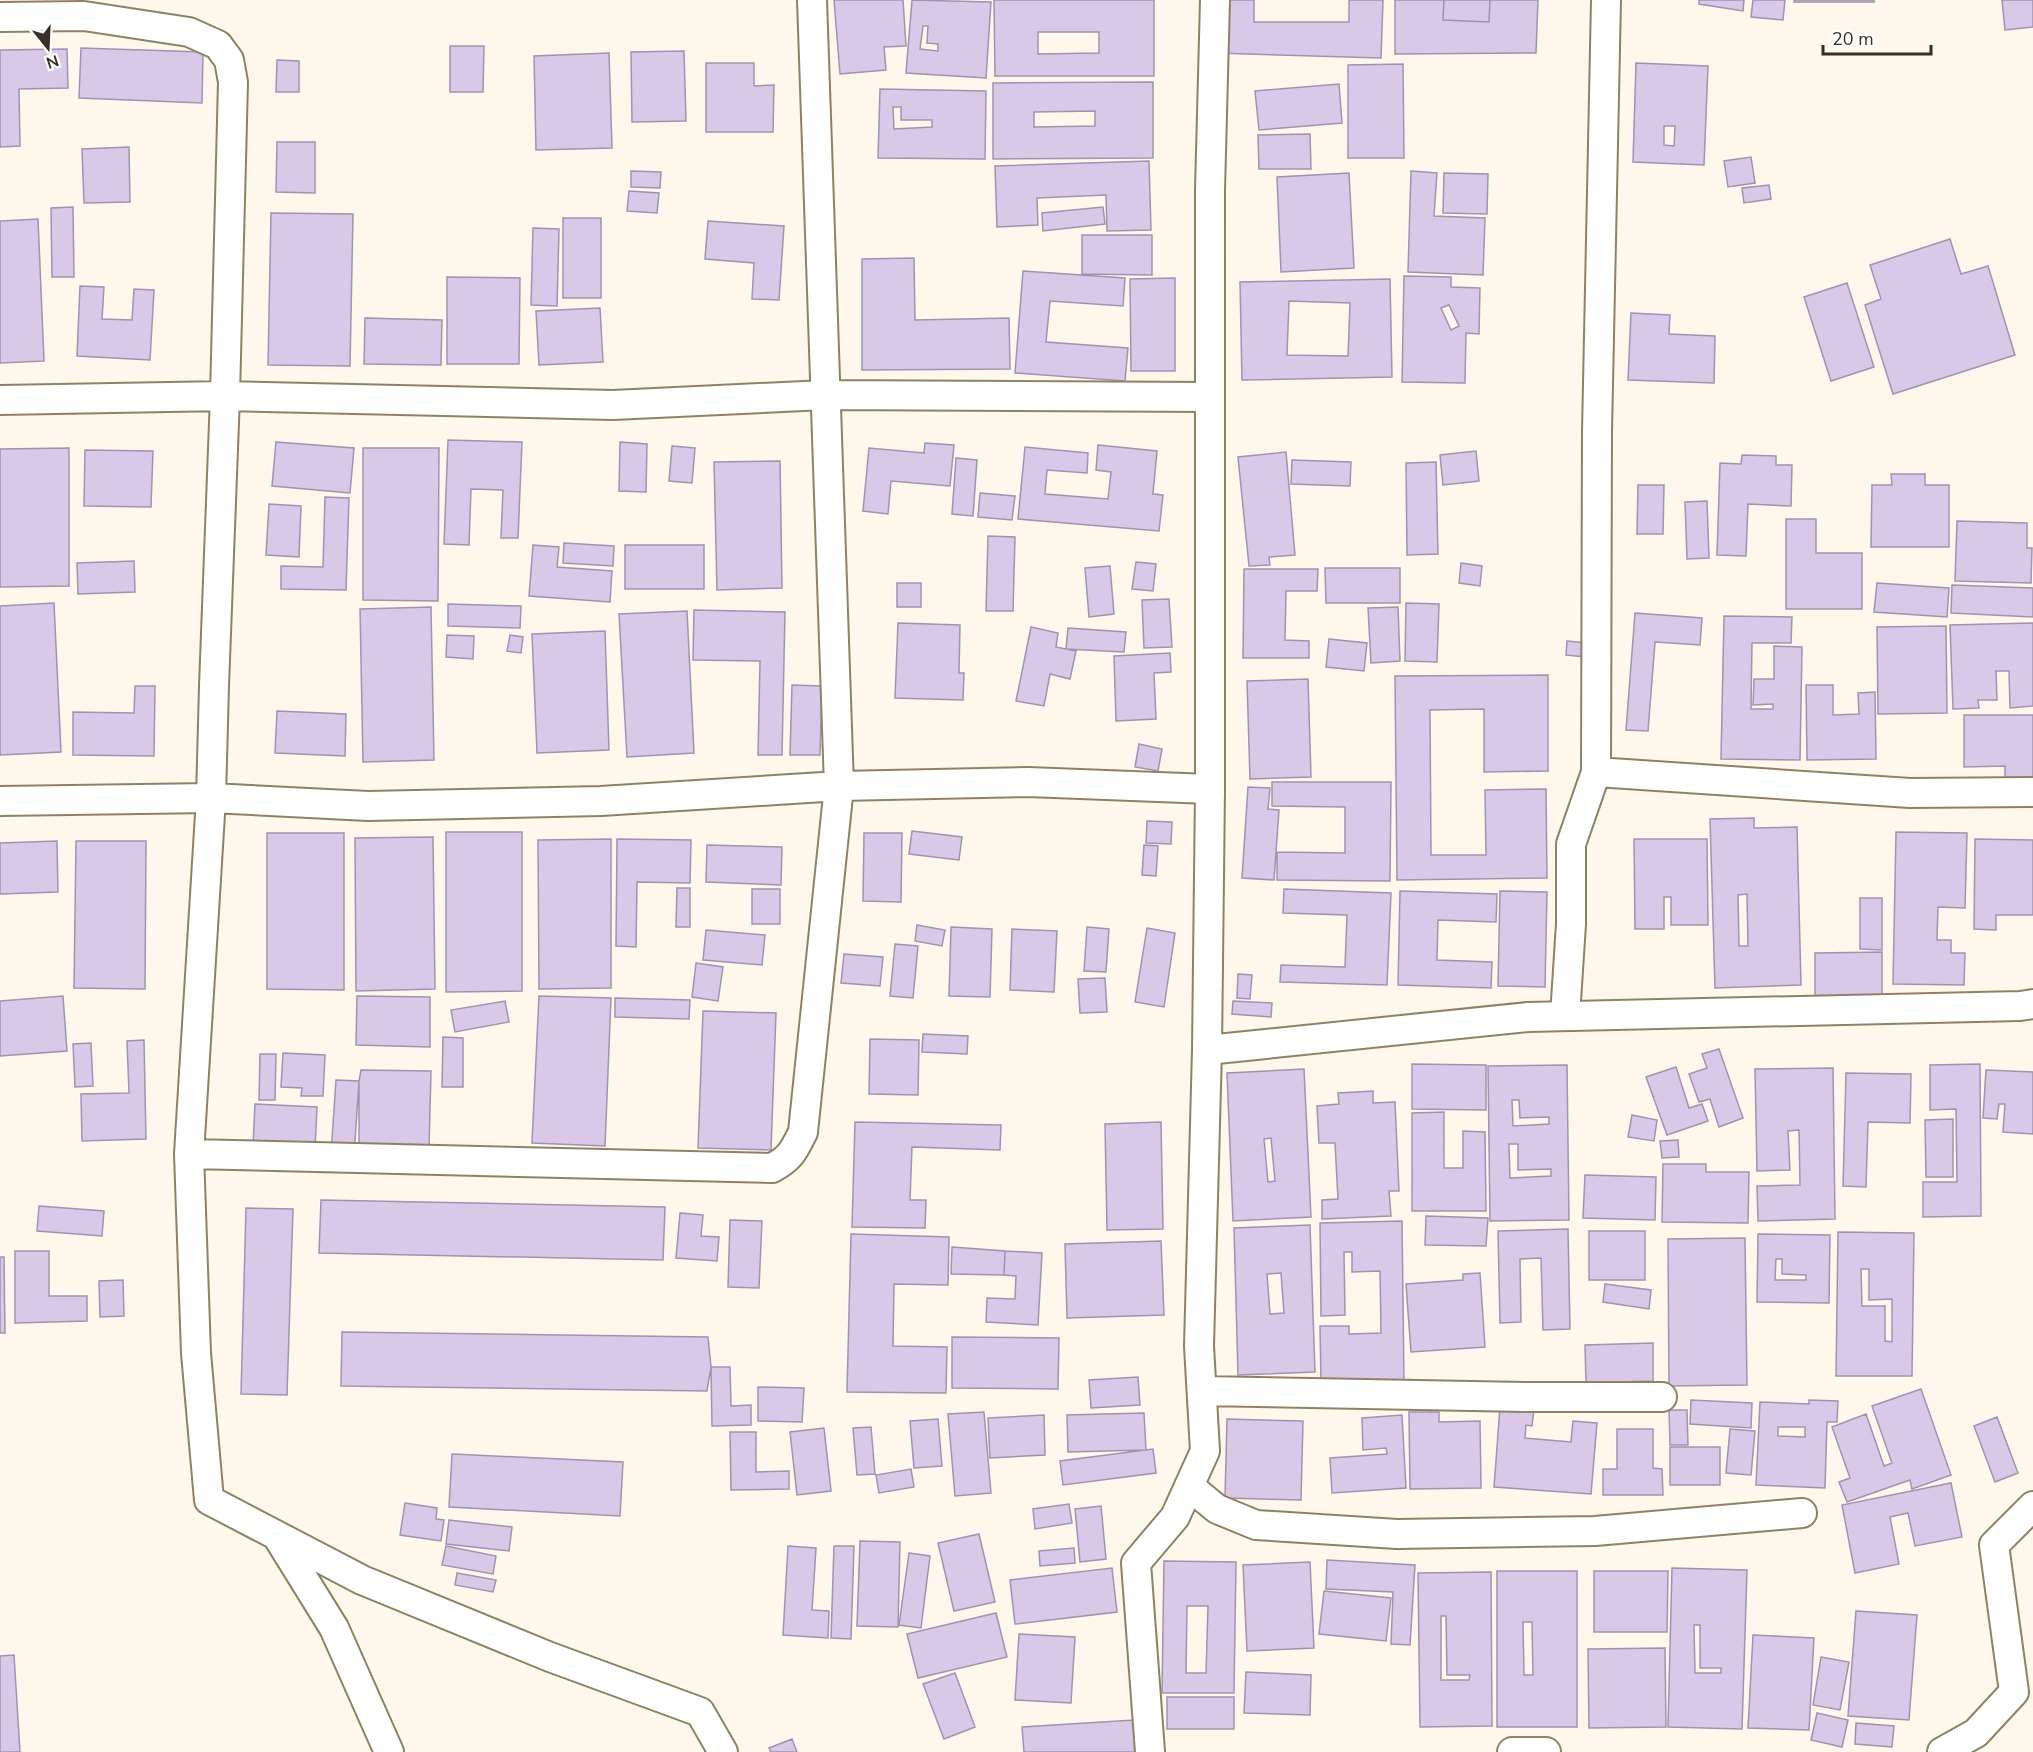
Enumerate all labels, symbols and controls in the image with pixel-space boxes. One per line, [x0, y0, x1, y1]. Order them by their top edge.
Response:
north arrow [18, 18, 78, 78]
scale bar [1823, 18, 1931, 56]
text: 20 m [1832, 27, 1874, 51]
text: N [43, 49, 61, 74]

